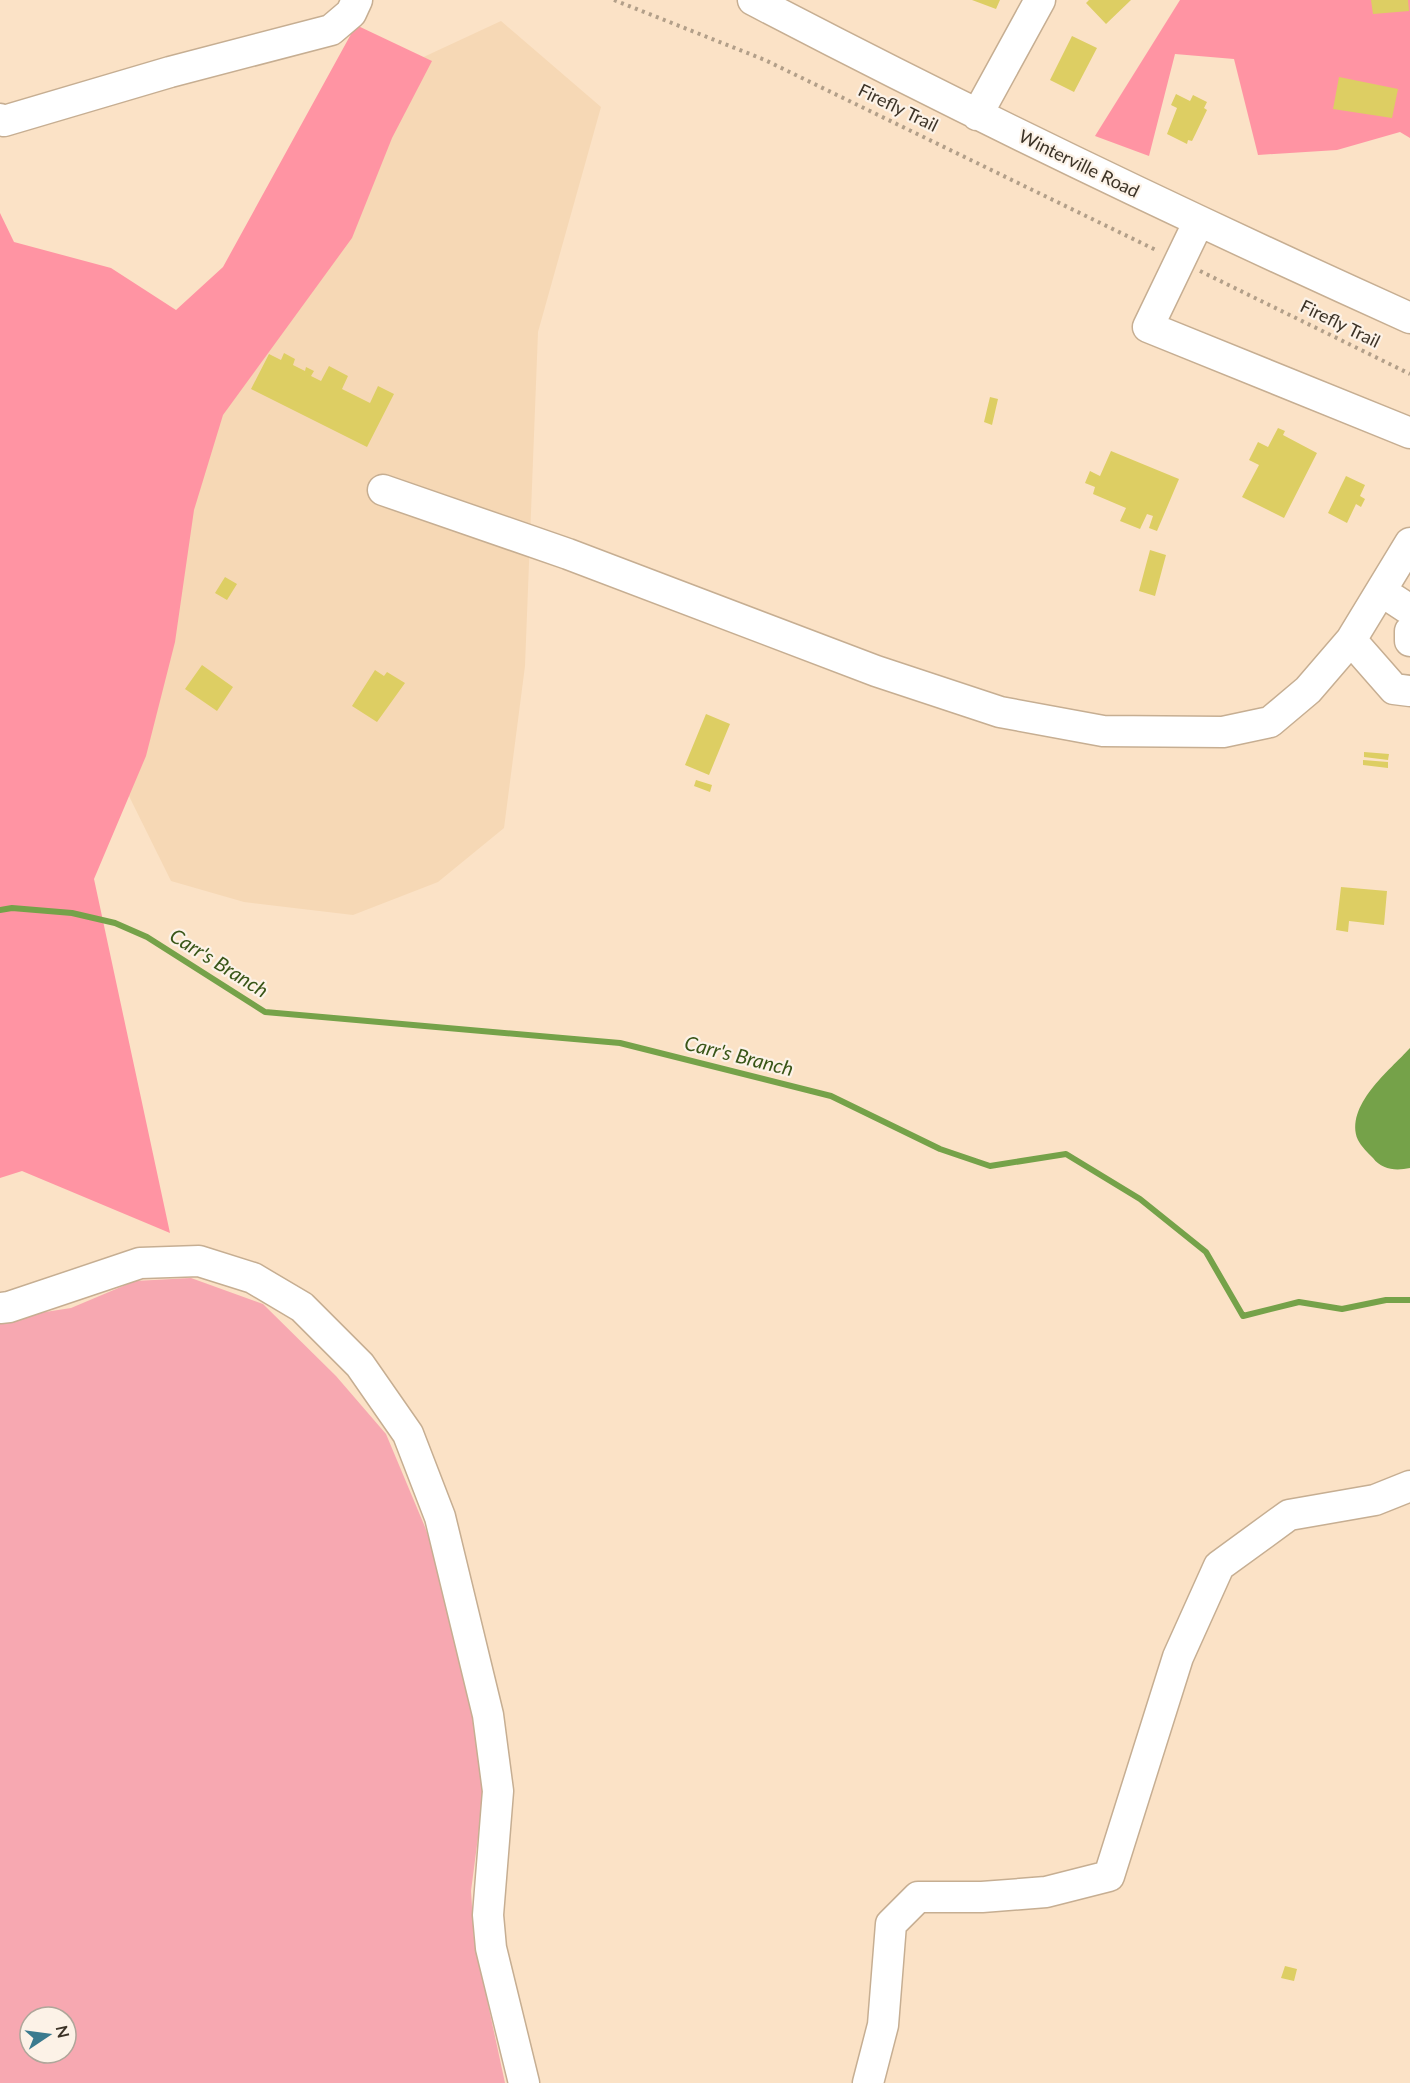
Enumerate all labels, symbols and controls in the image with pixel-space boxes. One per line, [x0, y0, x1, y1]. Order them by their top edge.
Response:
street label: Firefly Trail [855, 78, 942, 136]
street label: Winterville Road [1016, 124, 1143, 202]
street label: Firefly Trail [1297, 294, 1384, 352]
water label: Carr's Branch [166, 922, 273, 1002]
water label: Carr's Branch [682, 1030, 796, 1080]
north arrow [18, 2005, 78, 2065]
text: N [52, 2023, 74, 2040]

